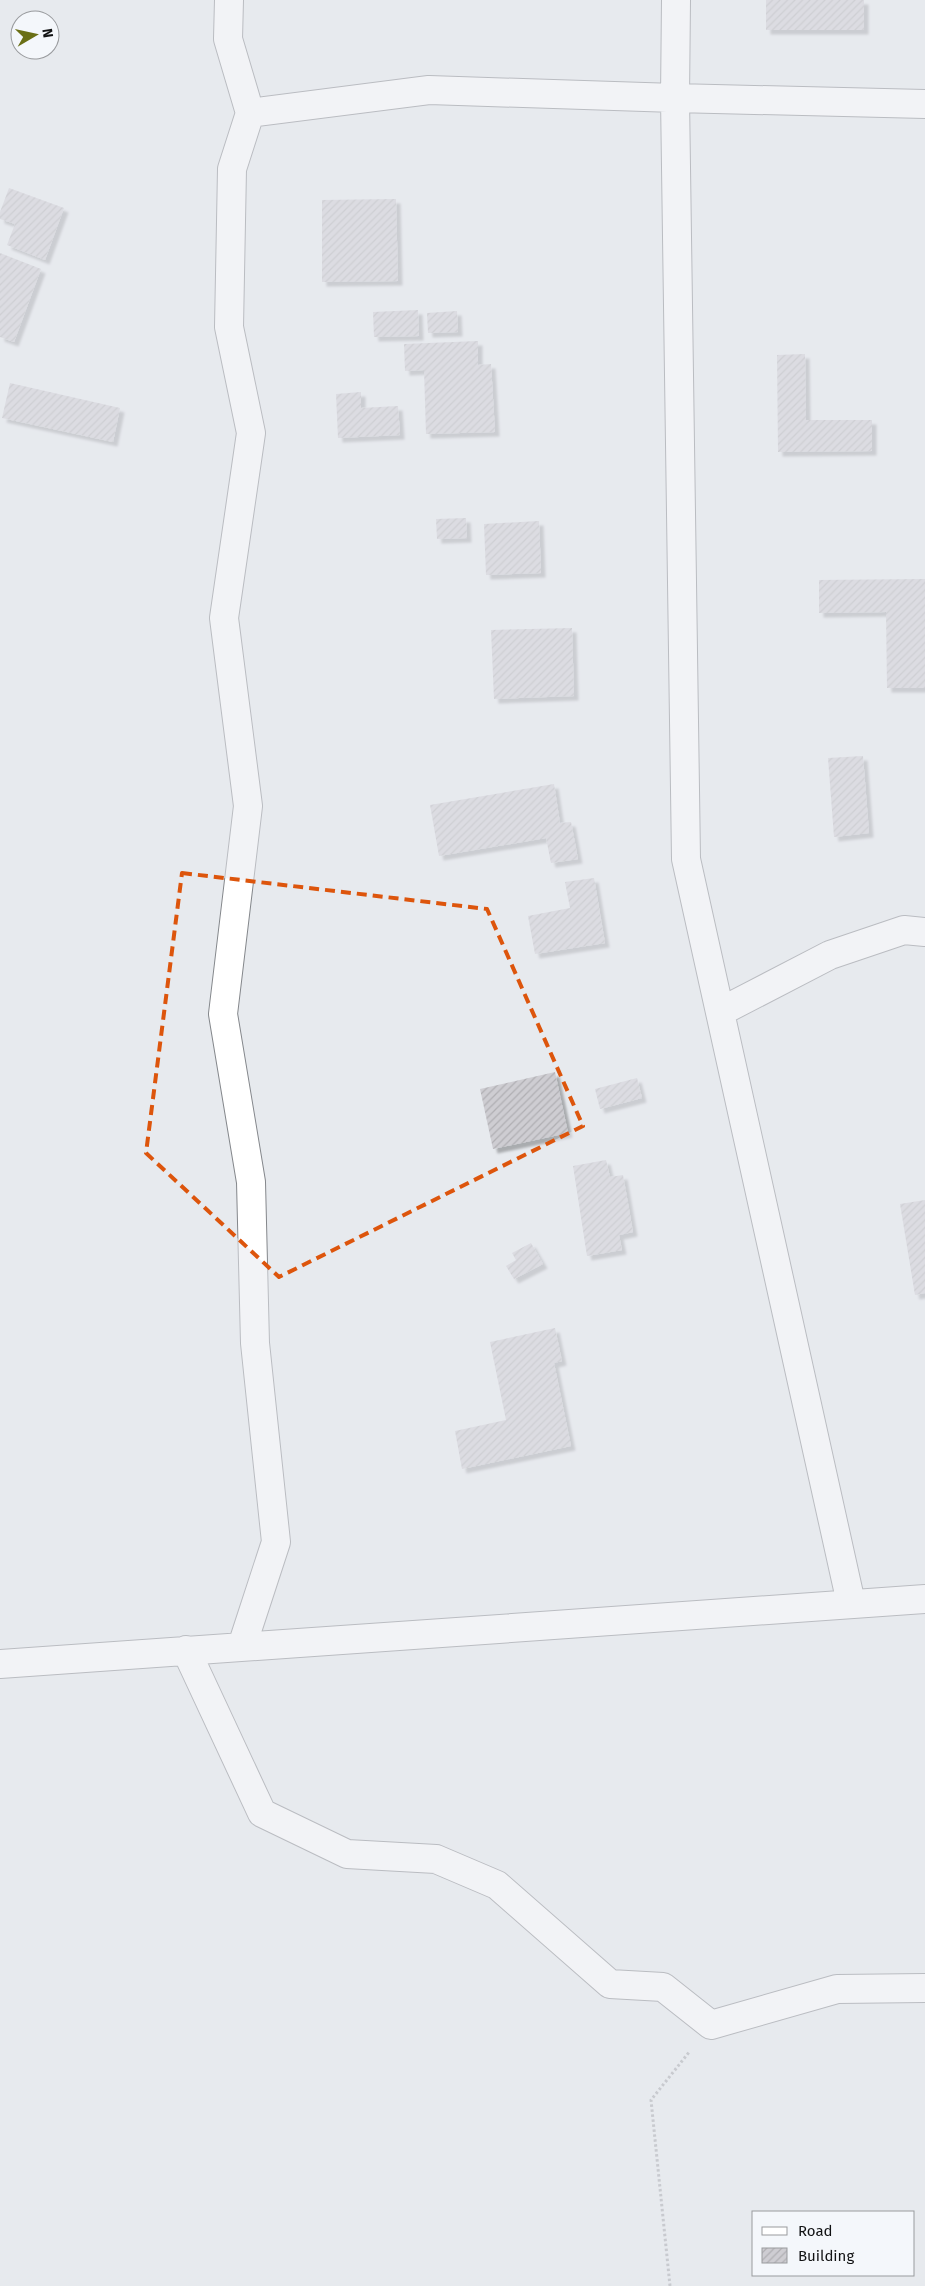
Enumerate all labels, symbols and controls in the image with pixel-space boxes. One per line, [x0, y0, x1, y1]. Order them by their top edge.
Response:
north arrow [10, 10, 60, 60]
text: N [38, 27, 56, 39]
legend [752, 2211, 915, 2276]
text: Road [798, 2222, 833, 2240]
text: Building [798, 2247, 854, 2265]

